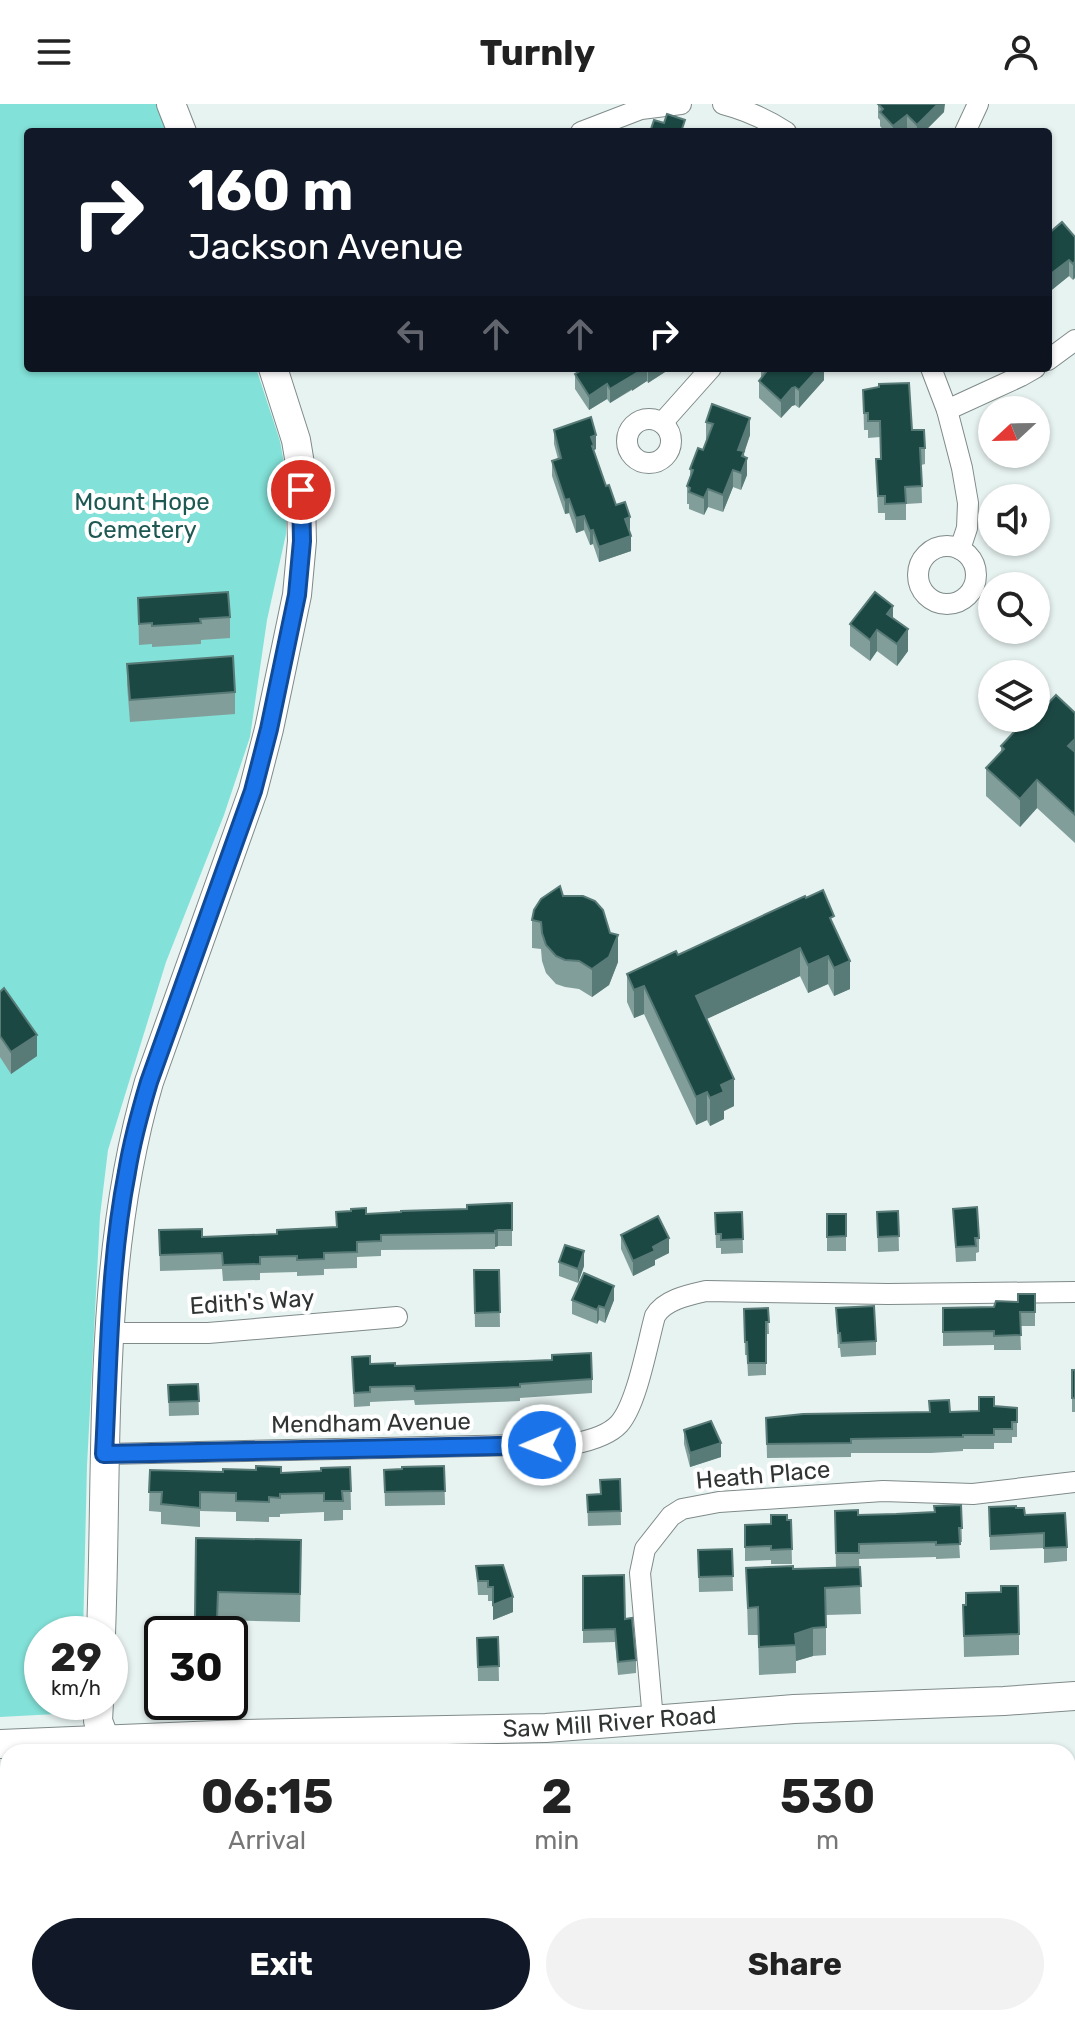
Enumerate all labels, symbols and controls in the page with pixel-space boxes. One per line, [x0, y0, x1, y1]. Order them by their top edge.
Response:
icon: menu [32, 30, 76, 74]
icon: person [999, 30, 1043, 74]
text: Turnly [480, 31, 595, 74]
text: 160 m [188, 158, 354, 224]
icon: right [56, 160, 160, 264]
text: Jackson Avenue [188, 225, 463, 268]
icon: left [390, 312, 434, 356]
icon: ahead [474, 312, 518, 356]
icon: ahead [558, 312, 602, 356]
icon: right [642, 312, 686, 356]
north arrow [978, 396, 1050, 468]
map controls [978, 396, 1050, 732]
pin [267, 456, 335, 524]
icon: arrive [279, 468, 323, 512]
button: sound [978, 484, 1050, 556]
park label: Mount Hope Cemetery [74, 488, 210, 544]
button: search [978, 572, 1050, 644]
button: layers [978, 660, 1050, 732]
street label: Edith's Way [189, 1284, 315, 1320]
position arrow [500, 1403, 584, 1487]
street label: Mendham Avenue [271, 1407, 471, 1439]
street label: Heath Place [695, 1455, 831, 1495]
speed limit sign: 30 [144, 1616, 248, 1720]
text: 29 [50, 1634, 102, 1681]
text: km/h [51, 1676, 101, 1700]
street label: Saw Mill River Road [502, 1701, 718, 1743]
text: 06:15 [201, 1768, 333, 1825]
text: 2 [541, 1768, 572, 1825]
text: 530 [780, 1768, 875, 1825]
text: Arrival [228, 1825, 306, 1856]
text: min [534, 1825, 579, 1856]
text: m [816, 1825, 839, 1856]
button: Exit [32, 1918, 530, 2010]
button: Share [546, 1918, 1044, 2010]

